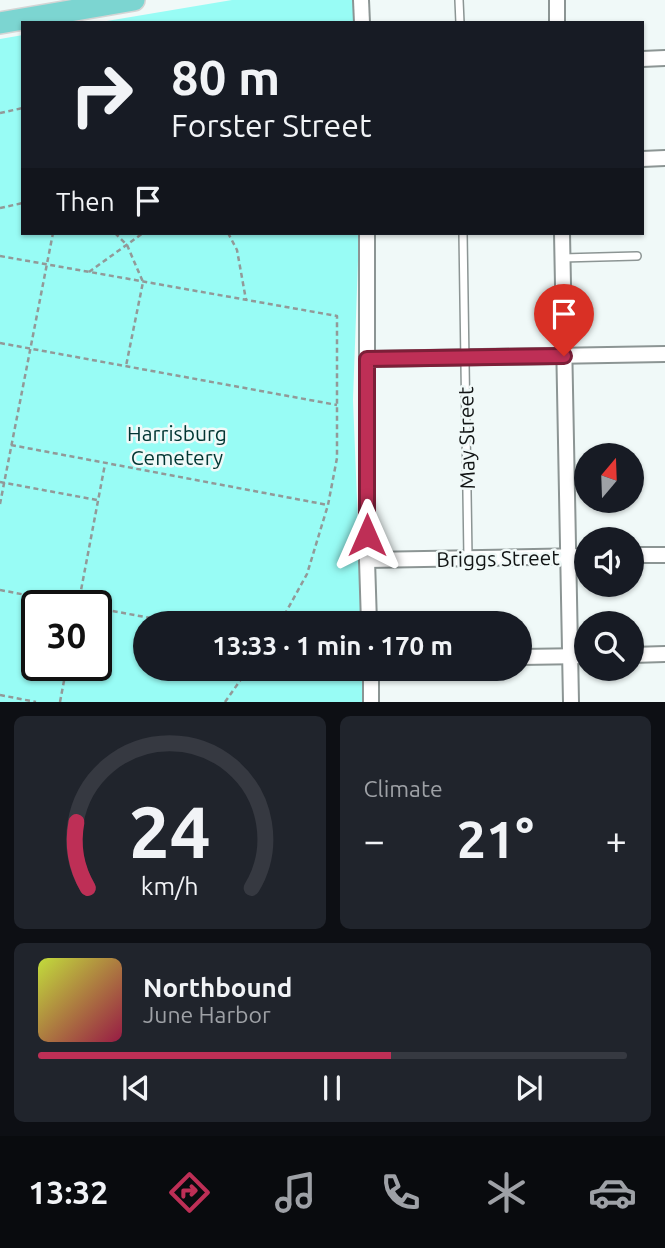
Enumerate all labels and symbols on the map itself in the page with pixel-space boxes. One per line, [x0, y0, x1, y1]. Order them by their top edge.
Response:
pin [534, 284, 594, 356]
street label: May Street [453, 387, 479, 489]
park label: Harrisburg Cemetery [127, 421, 227, 469]
north arrow [574, 443, 644, 513]
position arrow [330, 498, 404, 572]
street label: Briggs Street [436, 545, 560, 571]
speed limit sign: 30 [21, 590, 112, 681]

